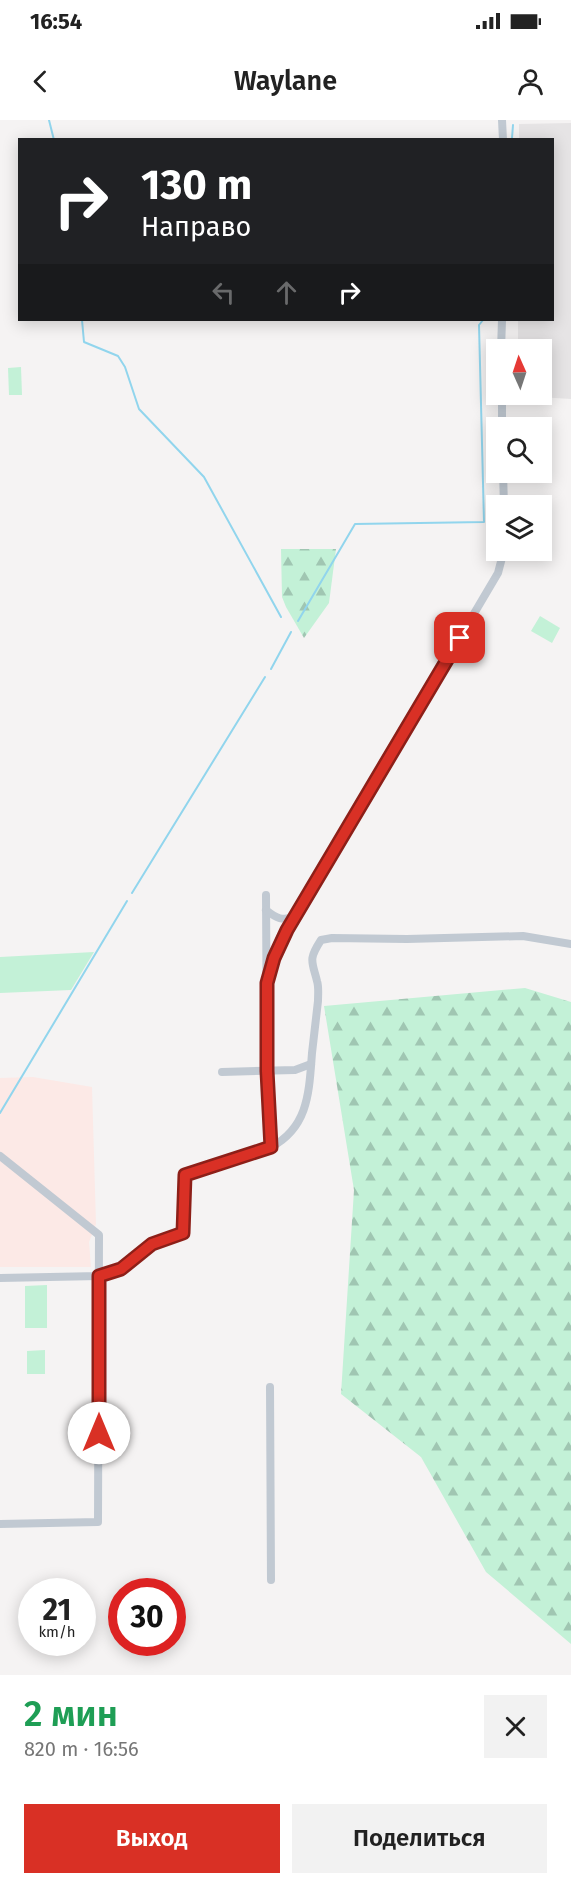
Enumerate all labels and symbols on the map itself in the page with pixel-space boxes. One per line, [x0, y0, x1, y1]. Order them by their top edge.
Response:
north arrow [486, 339, 552, 405]
pin [434, 612, 485, 663]
position arrow [67, 1401, 131, 1465]
speed limit sign: 30 [108, 1578, 186, 1656]

